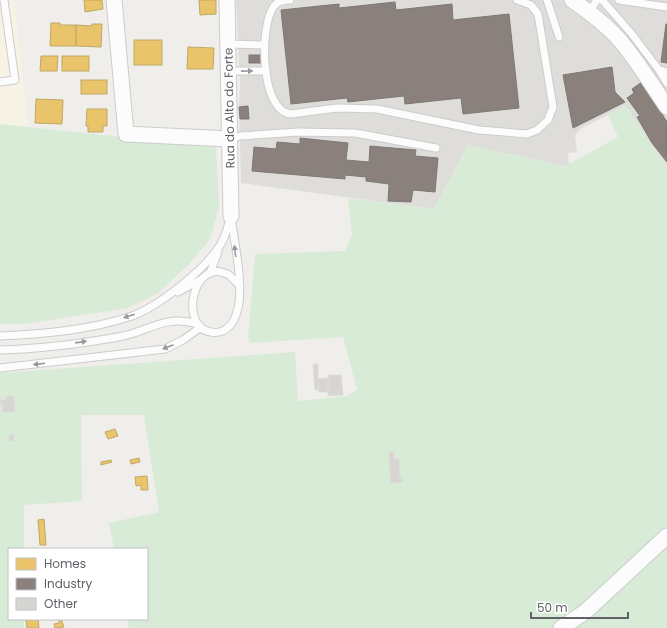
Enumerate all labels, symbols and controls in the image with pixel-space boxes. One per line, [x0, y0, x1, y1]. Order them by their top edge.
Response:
street label: Rua do Alto do Forte [219, 48, 239, 168]
one-way arrow [241, 68, 254, 74]
one-way arrow [232, 245, 239, 257]
one-way arrow [123, 313, 135, 319]
one-way arrow [74, 339, 87, 345]
one-way arrow [161, 345, 173, 351]
one-way arrow [33, 361, 45, 368]
legend [8, 548, 148, 620]
text: Homes [44, 555, 86, 572]
text: Industry [44, 575, 93, 592]
scale bar [531, 594, 628, 620]
text: Other [44, 595, 78, 612]
text: 50 m [537, 599, 568, 616]

